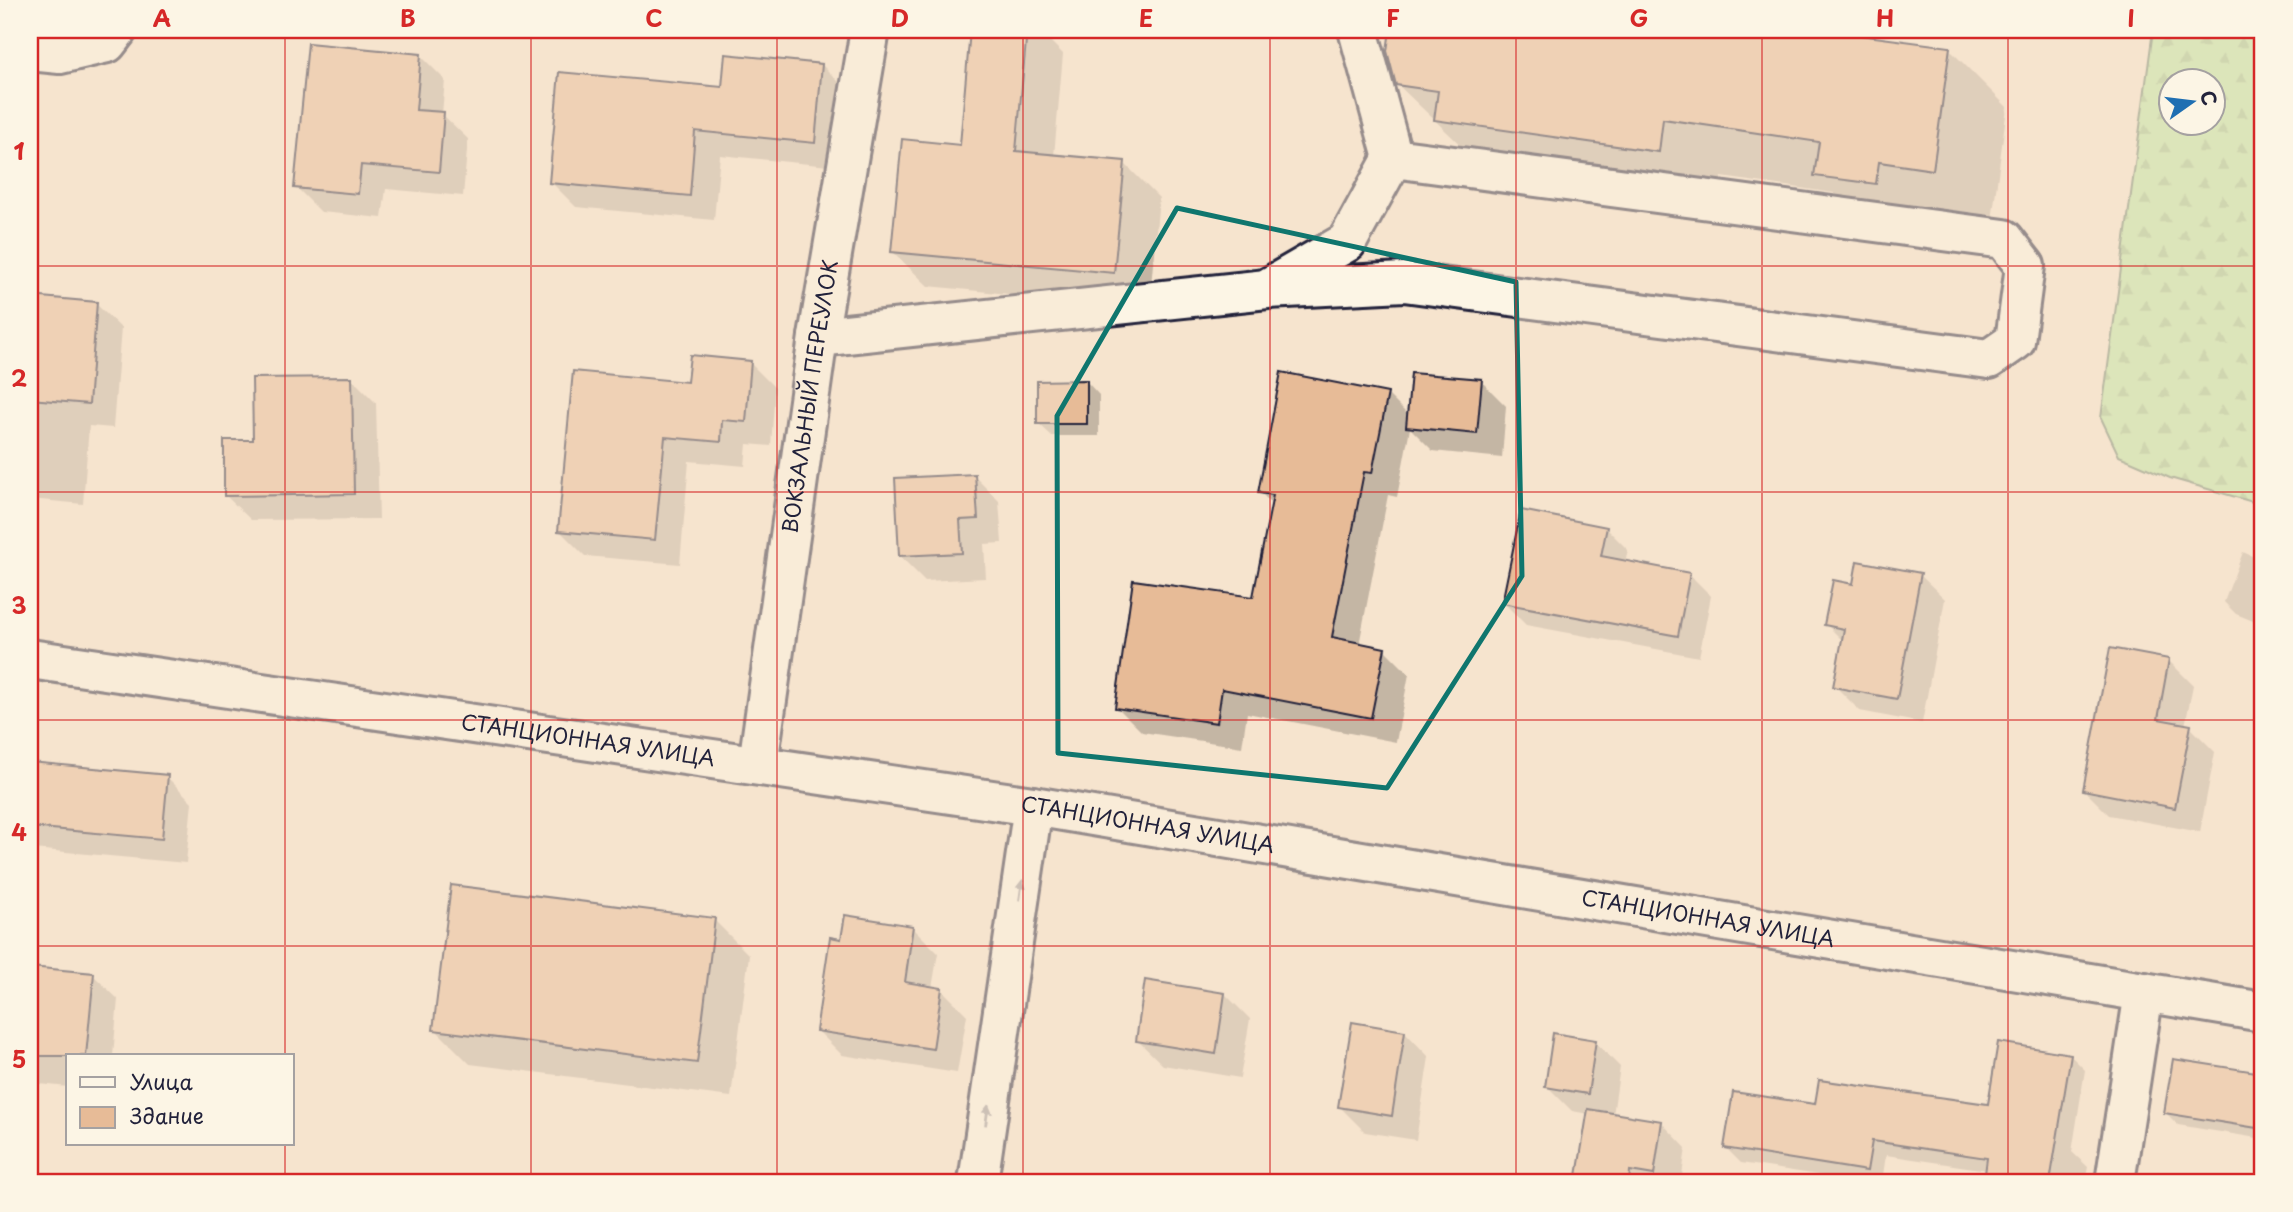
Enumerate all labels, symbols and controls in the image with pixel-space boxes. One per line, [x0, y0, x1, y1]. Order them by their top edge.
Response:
text: A [153, 0, 171, 35]
text: B [400, 0, 416, 35]
text: C [645, 0, 663, 35]
text: D [891, 0, 909, 35]
text: E [1139, 0, 1153, 35]
text: F [1386, 0, 1400, 35]
text: G [1630, 0, 1648, 35]
text: H [1876, 0, 1894, 35]
text: I [2127, 0, 2135, 35]
north arrow [2156, 66, 2226, 136]
text: С [2194, 87, 2225, 108]
text: 1 [14, 133, 25, 168]
street label: ВОКЗАЛЬНЫЙ ПЕРЕУЛОК [773, 257, 845, 535]
text: 2 [11, 360, 27, 395]
text: 3 [11, 587, 27, 622]
street label: СТАНЦИОННАЯ УЛИЦА [459, 704, 717, 773]
street label: СТАНЦИОННАЯ УЛИЦА [1019, 786, 1277, 860]
text: 4 [11, 814, 27, 849]
one-way arrow [1015, 879, 1026, 901]
street label: СТАНЦИОННАЯ УЛИЦА [1579, 880, 1837, 954]
text: 5 [12, 1041, 26, 1076]
legend [66, 1054, 294, 1146]
text: Улица [130, 1065, 193, 1097]
text: Здание [130, 1099, 204, 1131]
one-way arrow [982, 1104, 993, 1126]

